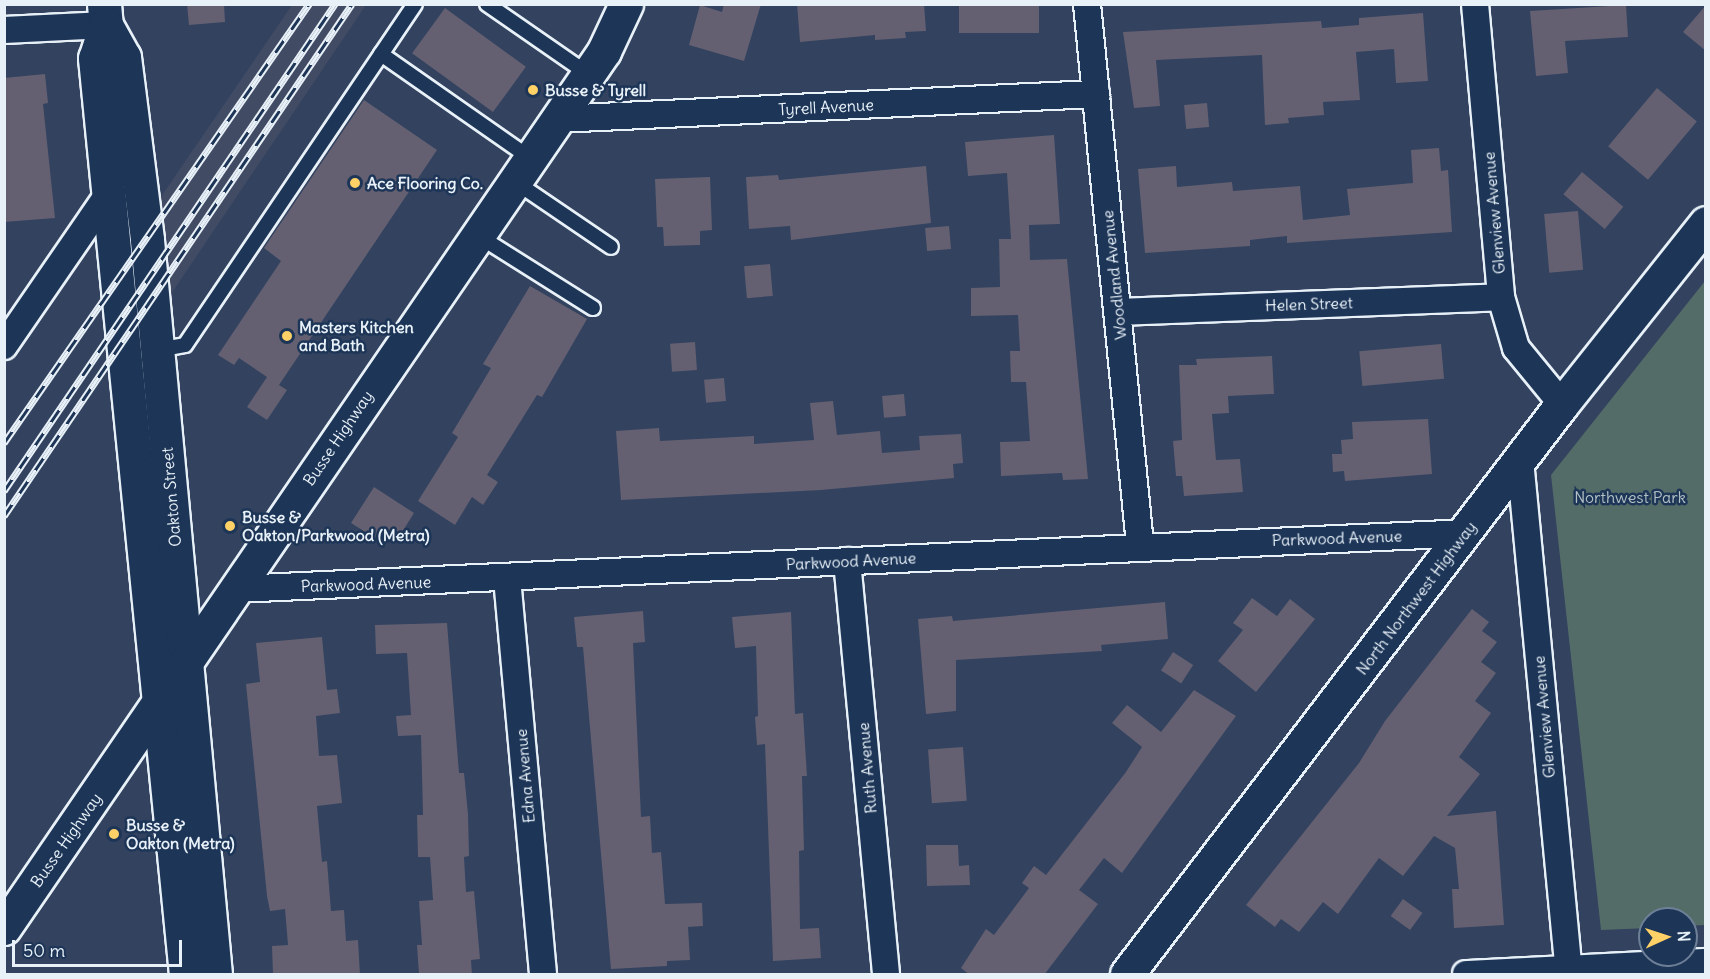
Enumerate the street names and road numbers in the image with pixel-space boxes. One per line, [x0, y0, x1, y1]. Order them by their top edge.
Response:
street label: Tyrell Avenue [778, 95, 874, 119]
street label: Glenview Avenue [1479, 151, 1509, 275]
street label: Woodland Avenue [1098, 209, 1130, 341]
street label: Helen Street [1265, 293, 1353, 315]
street label: Busse Highway [299, 387, 377, 489]
street label: Oakton Street [157, 446, 185, 548]
street label: North Northwest Highway [1352, 517, 1480, 679]
street label: Parkwood Avenue [1271, 526, 1403, 550]
street label: Parkwood Avenue [785, 548, 917, 574]
street label: Parkwood Avenue [300, 572, 432, 596]
street label: Glenview Avenue [1529, 655, 1559, 779]
street label: Ruth Avenue [853, 722, 881, 814]
street label: Edna Avenue [511, 728, 539, 824]
street label: Busse Highway [26, 789, 106, 891]

